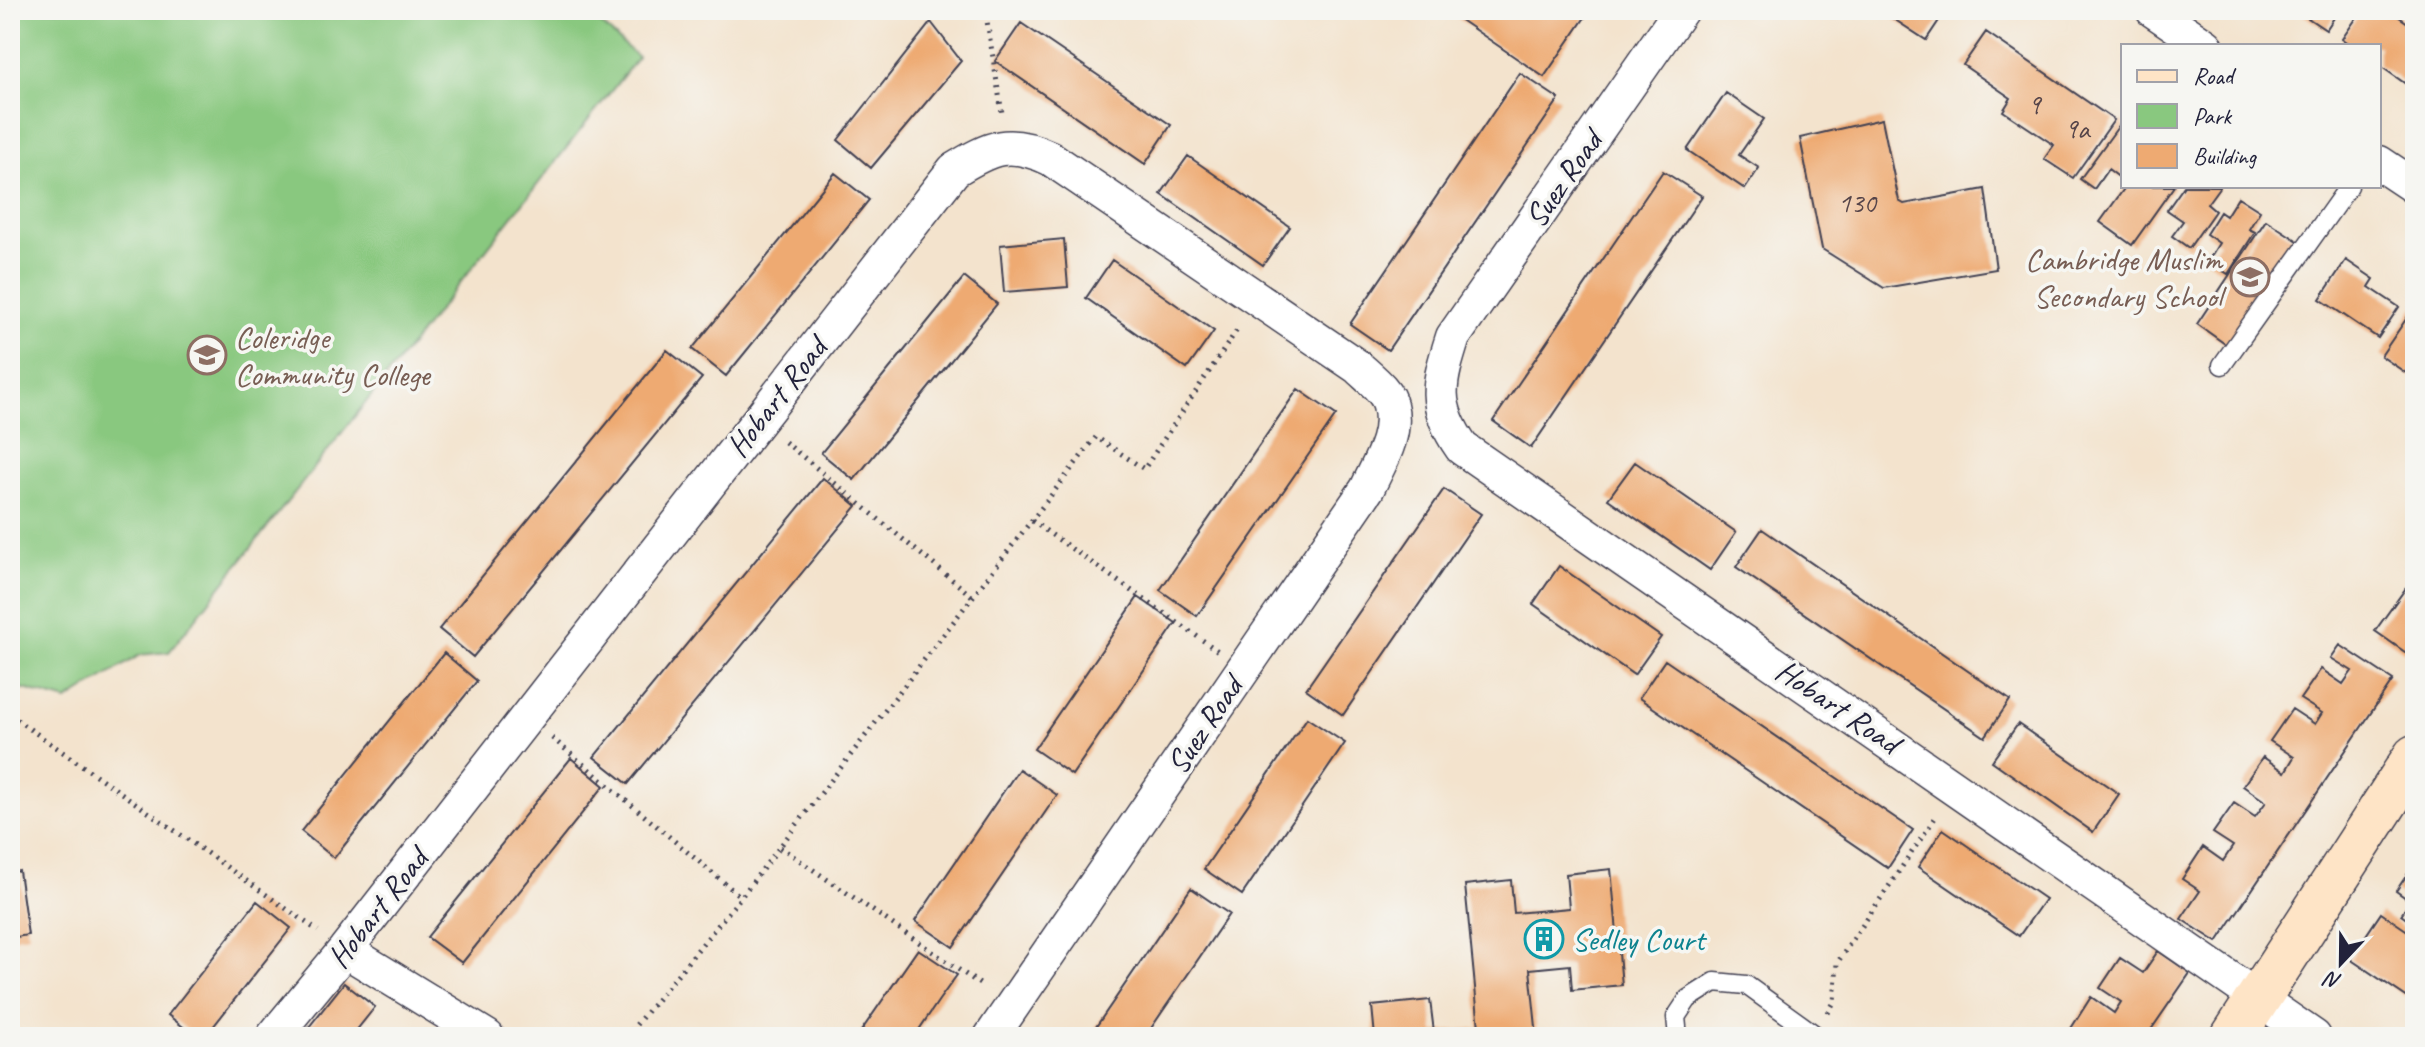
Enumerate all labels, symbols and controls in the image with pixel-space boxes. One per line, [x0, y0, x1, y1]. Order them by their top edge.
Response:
legend [2121, 44, 2381, 188]
text: Road [2193, 61, 2237, 91]
house number: 9 [2028, 87, 2043, 122]
text: Park [2193, 101, 2233, 131]
house number: 9a [2065, 111, 2091, 146]
street label: Suez Road [1515, 119, 1615, 236]
text: Building [2193, 141, 2258, 171]
house number: 130 [1838, 185, 1878, 220]
place label: Cambridge Muslim Secondary School [2025, 239, 2228, 317]
school or university icon: Cambridge Muslim Secondary School [2229, 256, 2271, 298]
place label: Coleridge Community College [235, 317, 432, 395]
street label: Hobart Road [717, 326, 839, 465]
school or university icon: Coleridge Community College [186, 334, 228, 376]
street label: Hobart Road [1768, 650, 1911, 765]
street label: Suez Road [1157, 664, 1255, 782]
street label: Hobart Road [318, 837, 440, 976]
building icon: Sedley Court [1523, 918, 1565, 960]
place label: Sedley Court [1572, 919, 1708, 960]
north arrow [2301, 923, 2381, 1003]
text: N [2319, 964, 2345, 996]

